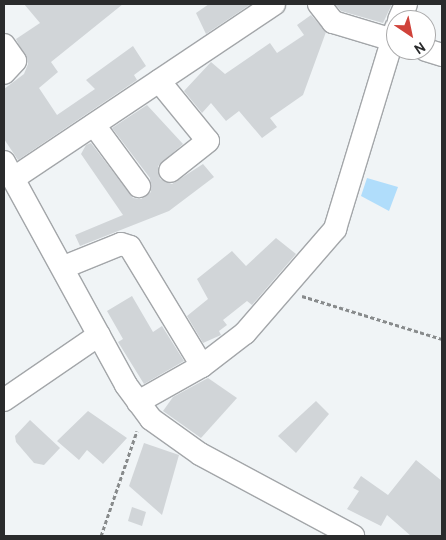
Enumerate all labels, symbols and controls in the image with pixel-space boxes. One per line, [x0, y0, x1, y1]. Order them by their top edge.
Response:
north arrow [386, 10, 436, 60]
text: N [410, 37, 428, 57]

